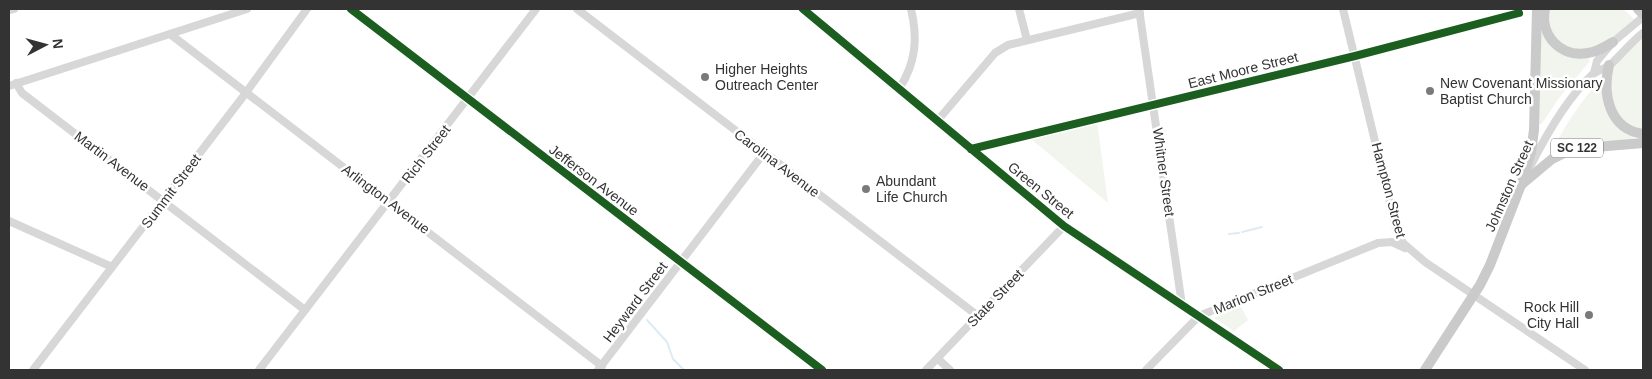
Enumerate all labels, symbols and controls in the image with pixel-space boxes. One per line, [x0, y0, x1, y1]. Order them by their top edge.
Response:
north arrow [20, 20, 70, 70]
text: N [49, 38, 66, 50]
street label: East Moore Street [1186, 49, 1300, 91]
place label: Higher Heights Outreach Center [715, 61, 819, 93]
marker: Higher Heights Outreach Center [699, 71, 711, 83]
place label: New Covenant Missionary Baptist Church [1440, 75, 1603, 107]
marker: New Covenant Missionary Baptist Church [1424, 85, 1436, 97]
street label: Rich Street [398, 122, 454, 186]
street label: Carolina Avenue [731, 126, 823, 200]
street label: Whitner Street [1150, 127, 1178, 218]
street label: Martin Avenue [72, 128, 153, 194]
street label: Johnston Street [1482, 138, 1536, 234]
road number: SC 122 [1551, 138, 1603, 158]
street label: Jefferson Avenue [546, 141, 642, 219]
street label: Hampton Street [1369, 141, 1409, 240]
street label: Summit Street [138, 151, 204, 231]
street label: Green Street [1005, 159, 1077, 222]
street label: Arlington Avenue [339, 161, 433, 237]
place label: Abundant Life Church [876, 173, 948, 205]
marker: Abundant Life Church [860, 183, 872, 195]
street label: Heyward Street [600, 259, 670, 345]
street label: State Street [964, 266, 1027, 330]
street label: Marion Street [1211, 271, 1295, 317]
place label: Rock Hill City Hall [1524, 299, 1579, 331]
marker: Rock Hill City Hall [1583, 309, 1595, 321]

